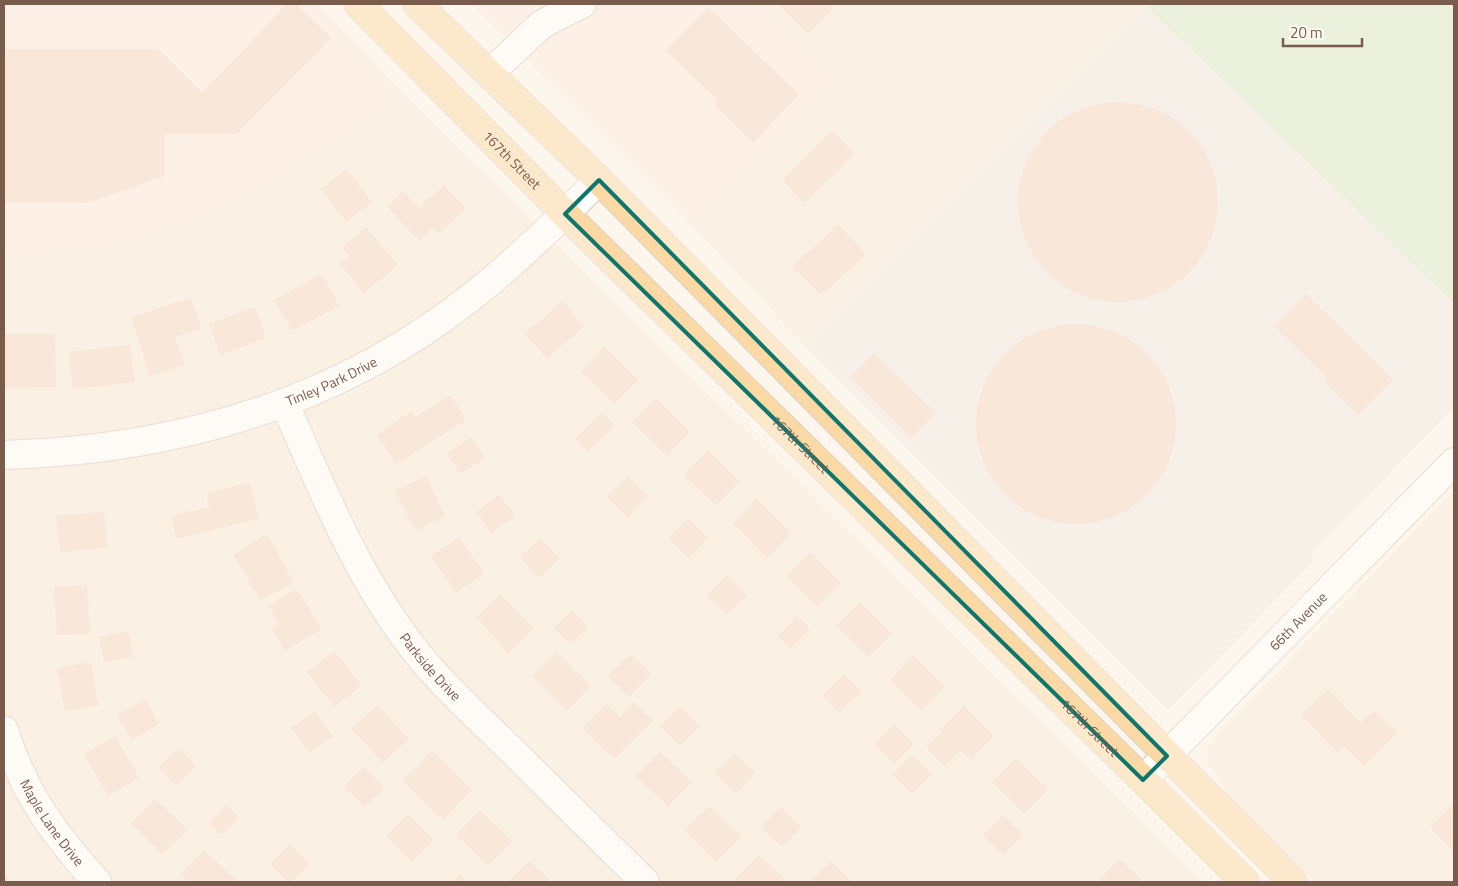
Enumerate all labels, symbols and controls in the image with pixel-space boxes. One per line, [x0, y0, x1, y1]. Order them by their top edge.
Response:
scale bar [1283, 15, 1362, 47]
text: 20 m [1290, 21, 1323, 44]
street label: 167th Street [478, 125, 546, 194]
street label: Tinley Park Drive [282, 351, 381, 411]
street label: 167th Street [766, 410, 835, 478]
street label: 66th Avenue [1264, 587, 1332, 655]
street label: Parkside Drive [395, 628, 466, 706]
street label: 167th Street [1056, 693, 1124, 761]
street label: Maple Lane Drive [15, 775, 90, 870]

